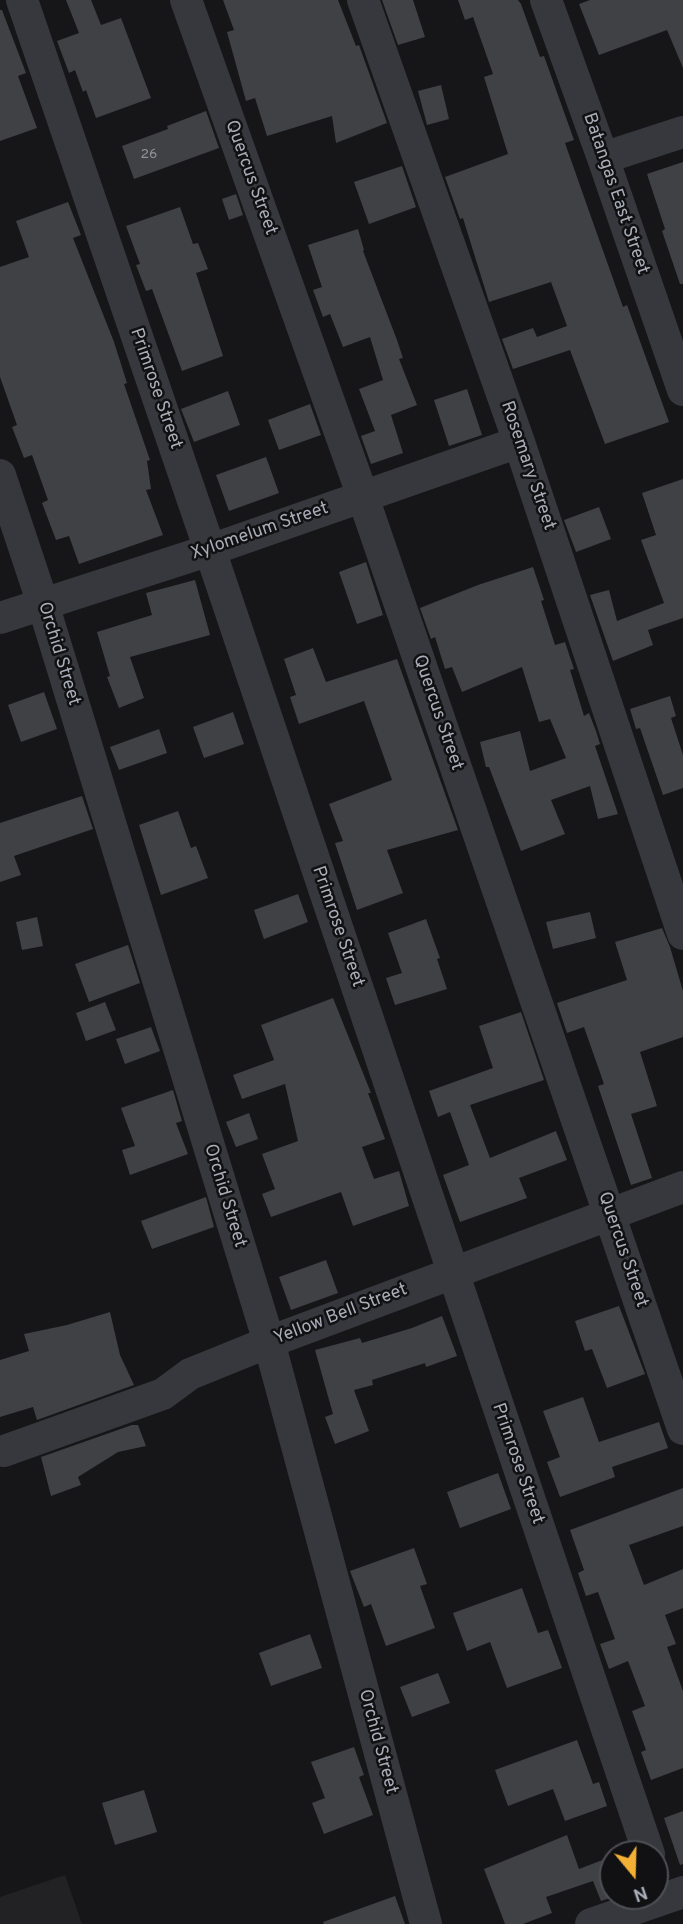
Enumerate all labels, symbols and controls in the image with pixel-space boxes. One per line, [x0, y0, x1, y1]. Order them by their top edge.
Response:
street label: Batangas East Street [577, 110, 653, 278]
street label: Quercus Street [219, 118, 281, 238]
house number: 26 [141, 147, 157, 163]
street label: Primrose Street [124, 326, 186, 452]
street label: Rosemary Street [495, 399, 559, 533]
street label: Xylomelum Street [189, 498, 331, 566]
street label: Orchid Street [32, 600, 84, 708]
street label: Quercus Street [407, 652, 467, 774]
street label: Primrose Street [306, 864, 368, 990]
street label: Orchid Street [198, 1142, 250, 1250]
street label: Quercus Street [592, 1189, 652, 1311]
street label: Yellow Bell Street [271, 1280, 411, 1350]
street label: Primrose Street [486, 1401, 548, 1527]
street label: Orchid Street [353, 1687, 401, 1797]
north arrow [599, 1840, 669, 1910]
text: N [630, 1879, 651, 1907]

